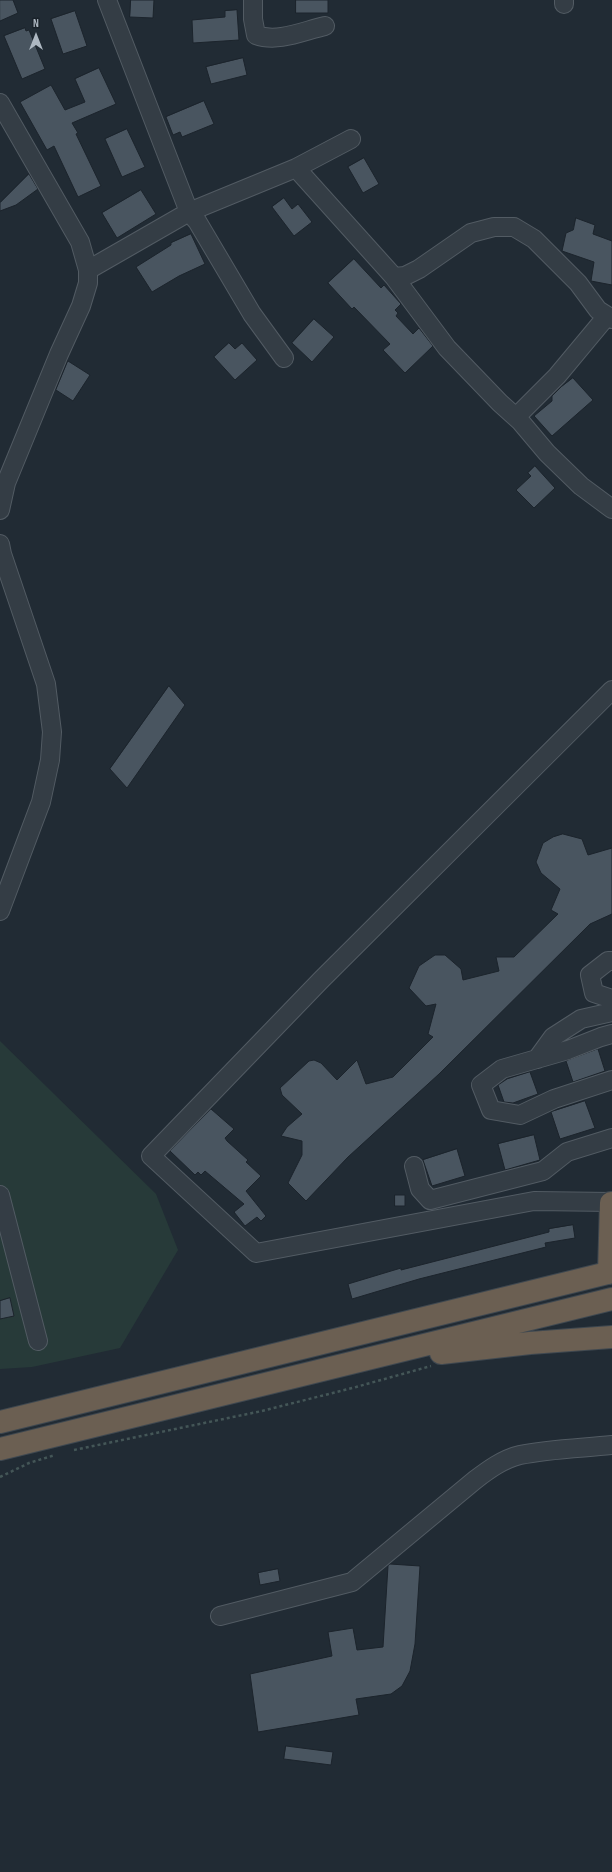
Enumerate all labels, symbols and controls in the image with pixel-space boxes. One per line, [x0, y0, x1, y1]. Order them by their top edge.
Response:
north arrow [16, 16, 56, 56]
text: N [33, 17, 39, 30]

